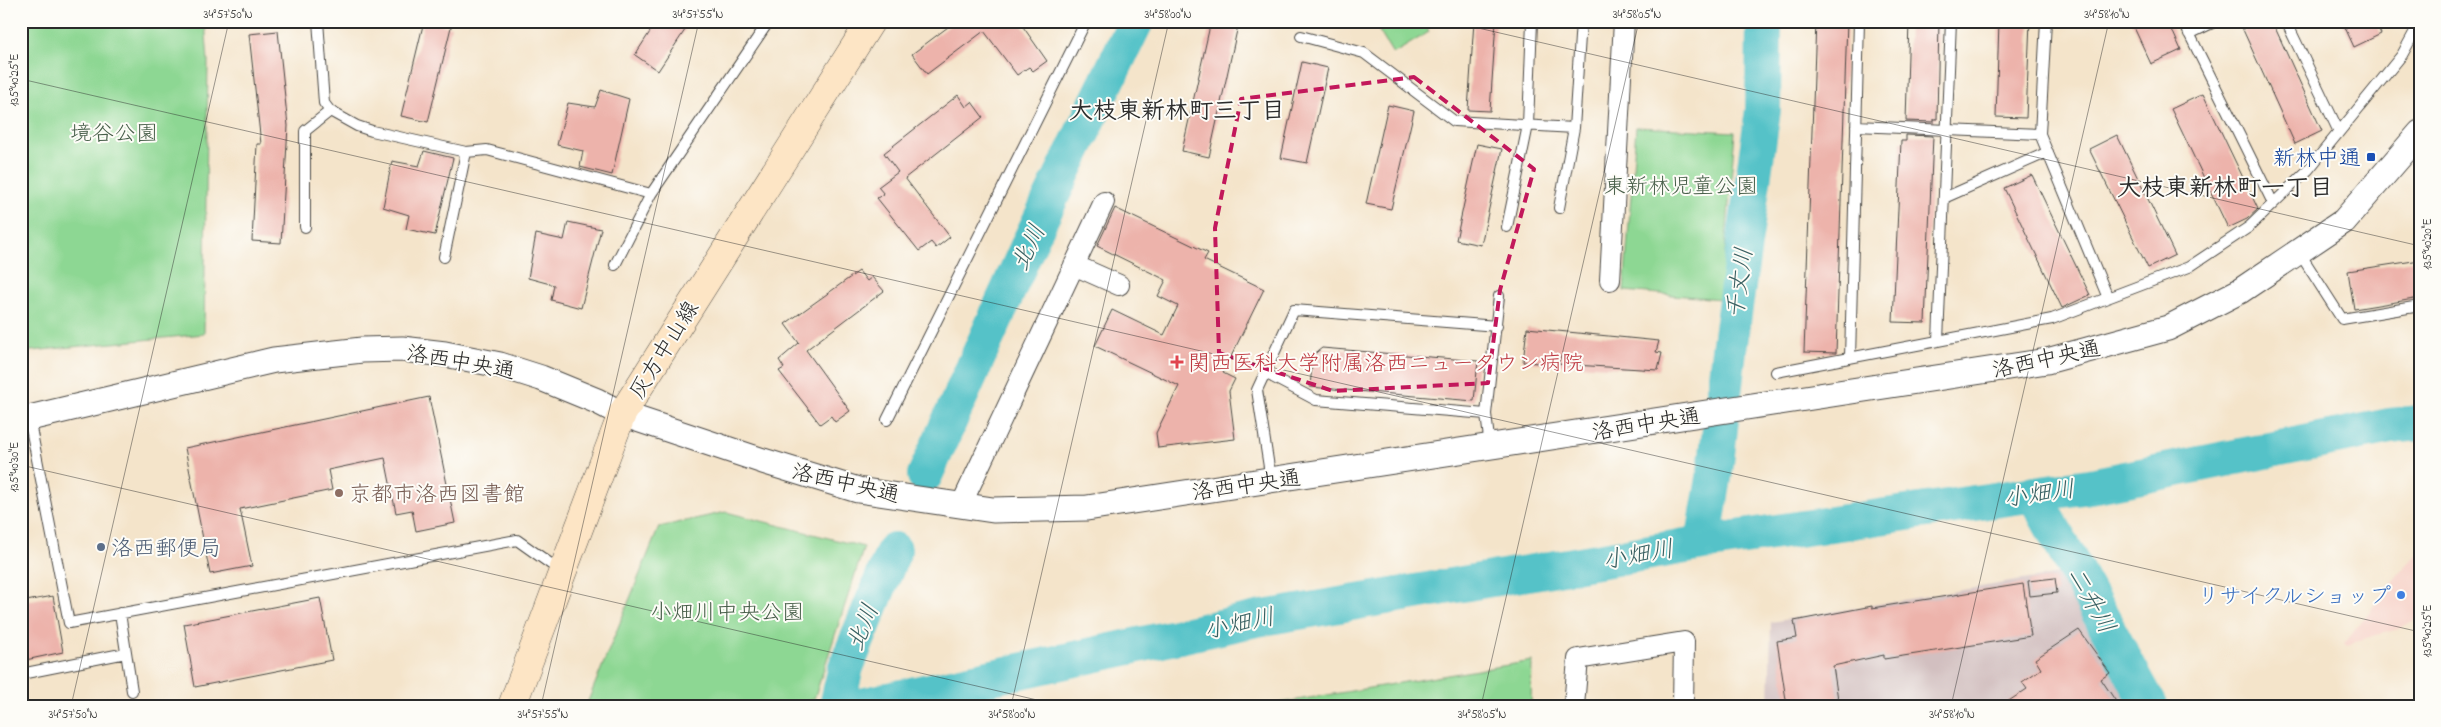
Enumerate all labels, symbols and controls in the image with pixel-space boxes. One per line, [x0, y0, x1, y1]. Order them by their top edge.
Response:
text: 34°57'50"N [203, 6, 253, 24]
text: 34°57'55"N [673, 6, 723, 24]
text: 34°58'00"N [1144, 6, 1192, 24]
text: 34°58'05"N [1613, 6, 1661, 24]
text: 34°58'10"N [2084, 6, 2130, 24]
text: 135°40'25"E [6, 53, 24, 107]
district label: 大枝東新林町三丁目 [1069, 95, 1285, 130]
park label: 境谷公園 [70, 119, 158, 151]
place label: 新林中通 [2273, 144, 2361, 176]
marker: 新林中通 [2365, 151, 2377, 163]
park label: 東新林児童公園 [1604, 172, 1758, 204]
district label: 大枝東新林町一丁目 [2117, 172, 2333, 207]
text: 135°40'20"E [2419, 218, 2437, 270]
water label: 北川 [1004, 219, 1056, 277]
water label: 千丈川 [1719, 245, 1764, 321]
street label: 灰方中山線 [623, 295, 708, 406]
street label: 洛西中央通 [1989, 334, 2104, 388]
street label: 洛西中央通 [404, 339, 517, 389]
place label: 関西医科大学附属洛西ニュータウン病院 [1188, 349, 1584, 381]
marker: 関西医科大学附属洛西ニュータウン病院 [1170, 355, 1184, 369]
street label: 洛西中央通 [1590, 402, 1703, 450]
text: 135°40'30"E [6, 442, 24, 492]
street label: 洛西中央通 [788, 457, 903, 513]
street label: 洛西中央通 [1190, 463, 1303, 510]
water label: 小畑川 [2001, 473, 2077, 518]
place label: 京都市洛西図書館 [349, 480, 525, 512]
marker: 京都市洛西図書館 [333, 487, 345, 499]
water label: 小畑川 [1600, 533, 1677, 580]
place label: 洛西郵便局 [111, 534, 221, 566]
marker: 洛西郵便局 [95, 541, 107, 553]
water label: 二升川 [2057, 561, 2123, 641]
place label: リサイクルショップ [2197, 582, 2391, 614]
marker: リサイクルショップ [2395, 589, 2407, 601]
park label: 小畑川中央公園 [650, 598, 804, 630]
water label: 北川 [839, 599, 890, 657]
water label: 小畑川 [1201, 601, 1278, 650]
text: 135°40'25"E [2419, 604, 2437, 658]
text: 34°57'50"N [48, 706, 98, 724]
text: 34°57'55"N [518, 706, 568, 724]
text: 34°58'00"N [988, 706, 1036, 724]
text: 34°58'05"N [1458, 706, 1506, 724]
text: 34°58'10"N [1929, 706, 1975, 724]

